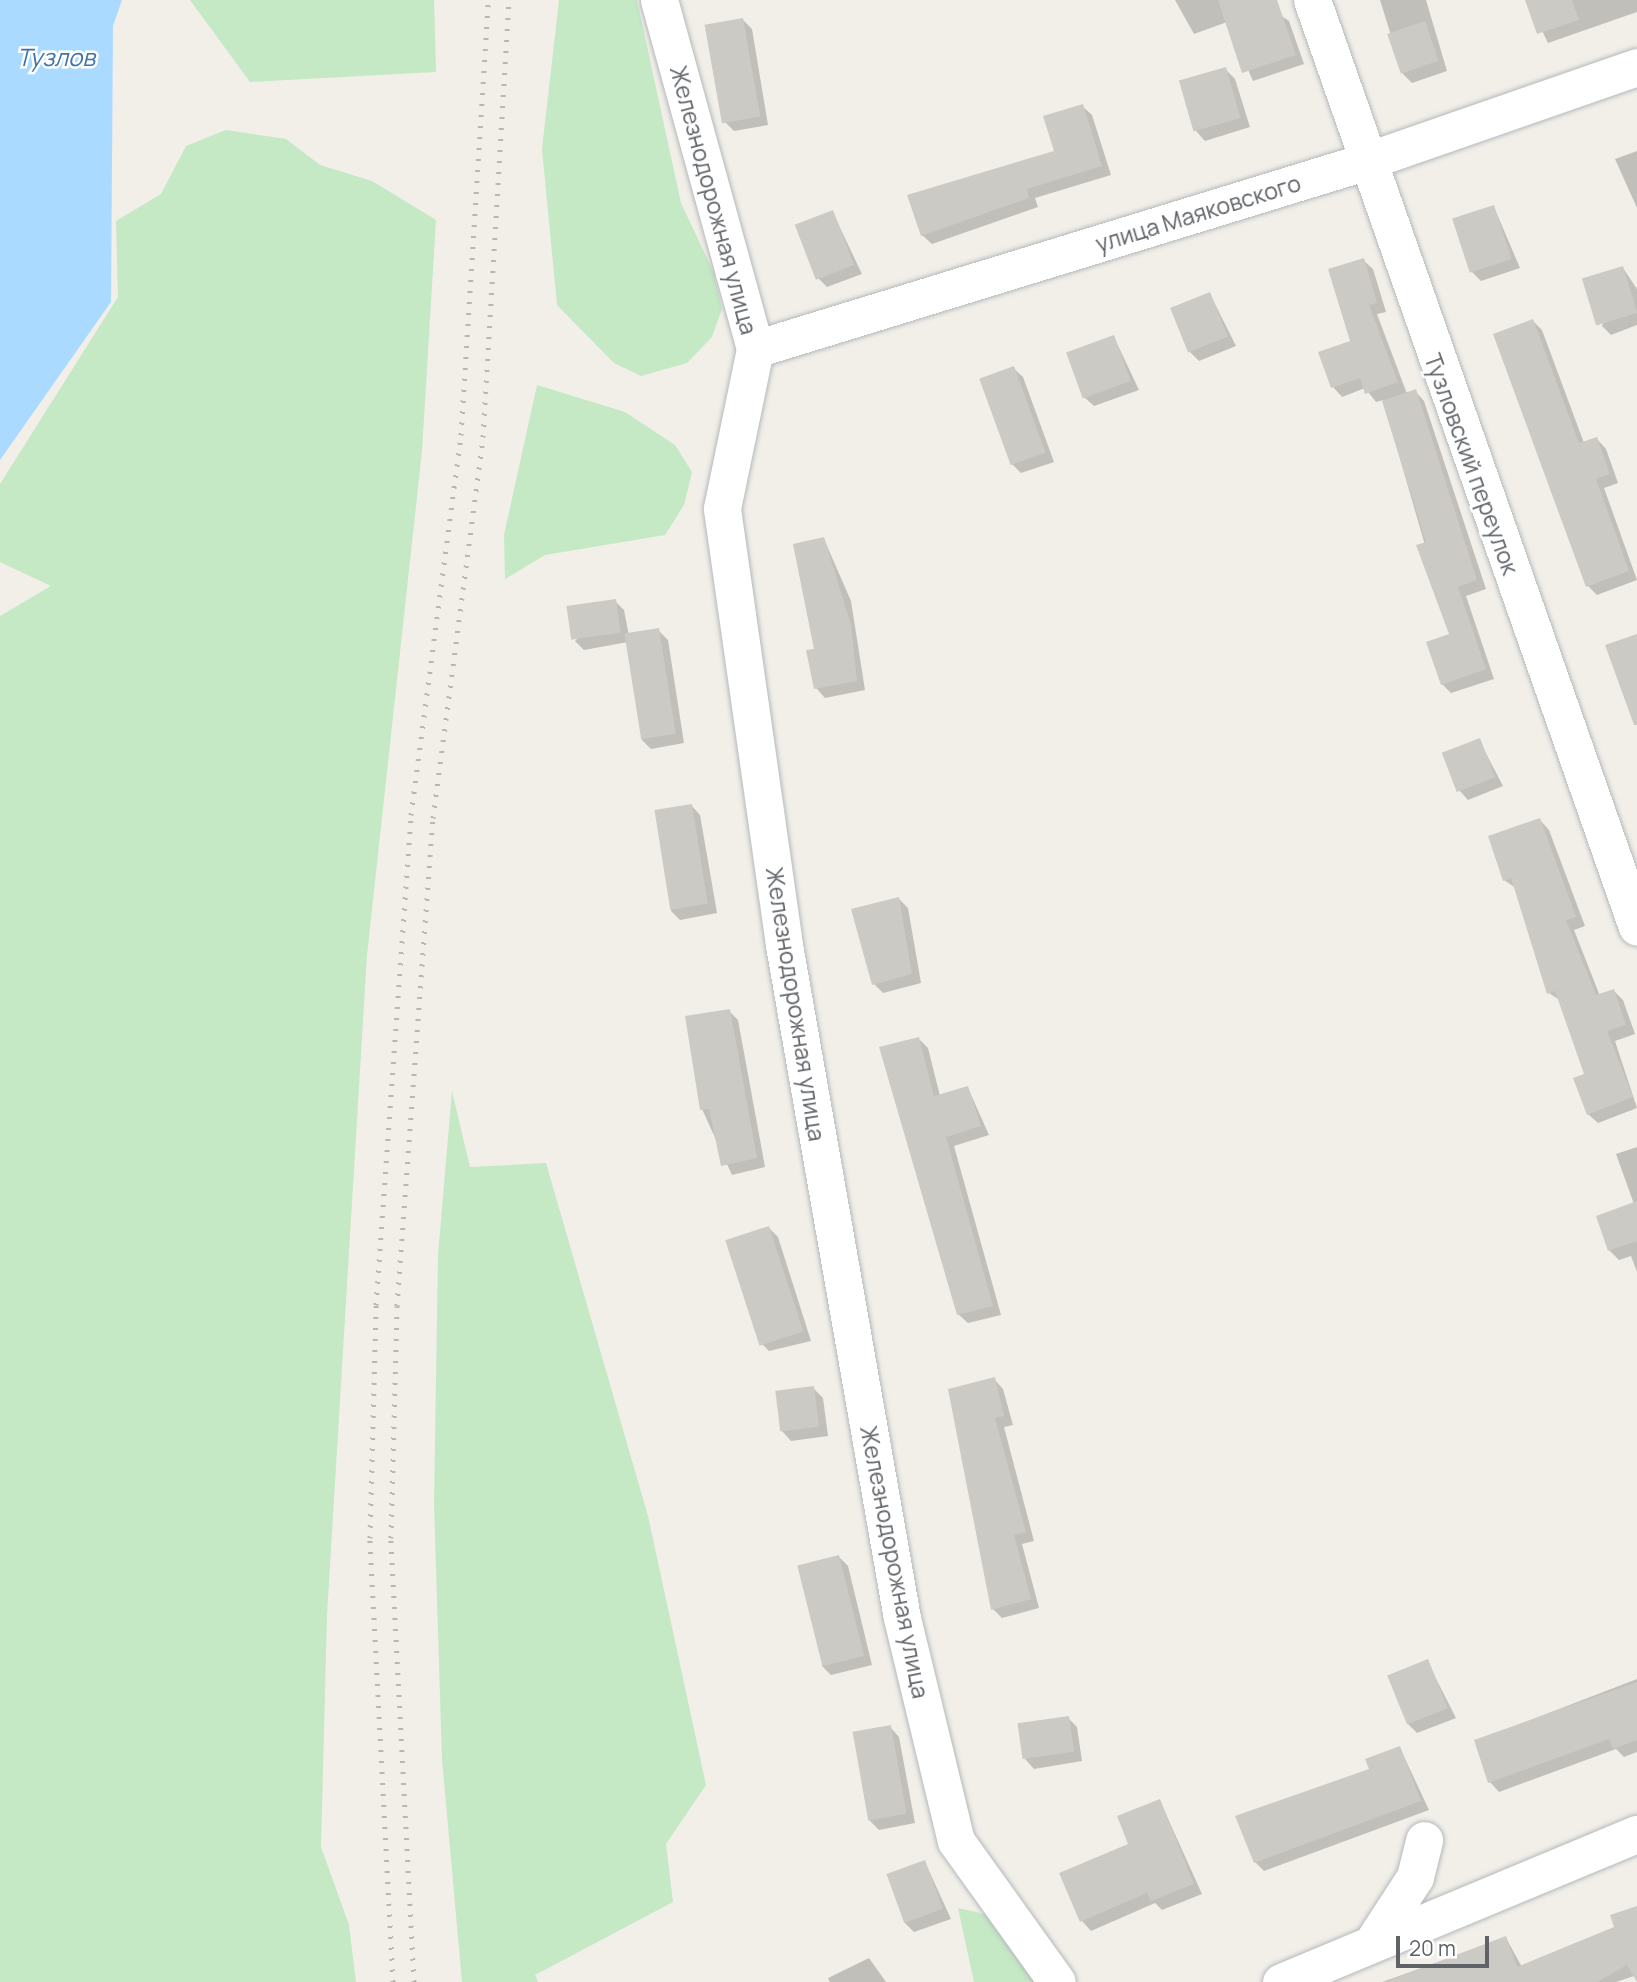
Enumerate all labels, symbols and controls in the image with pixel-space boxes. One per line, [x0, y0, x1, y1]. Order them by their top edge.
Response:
water label: Тузлов [17, 43, 95, 71]
street label: Железнодорожная улица [665, 62, 763, 338]
street label: улица Маяковского [1092, 169, 1304, 257]
street label: Тузловский переулок [1419, 350, 1525, 578]
street label: Железнодорожная улица [761, 865, 831, 1143]
street label: Железнодорожная улица [855, 1423, 935, 1701]
scale bar [1399, 1923, 1492, 1967]
text: 20 m [1409, 1934, 1456, 1962]

